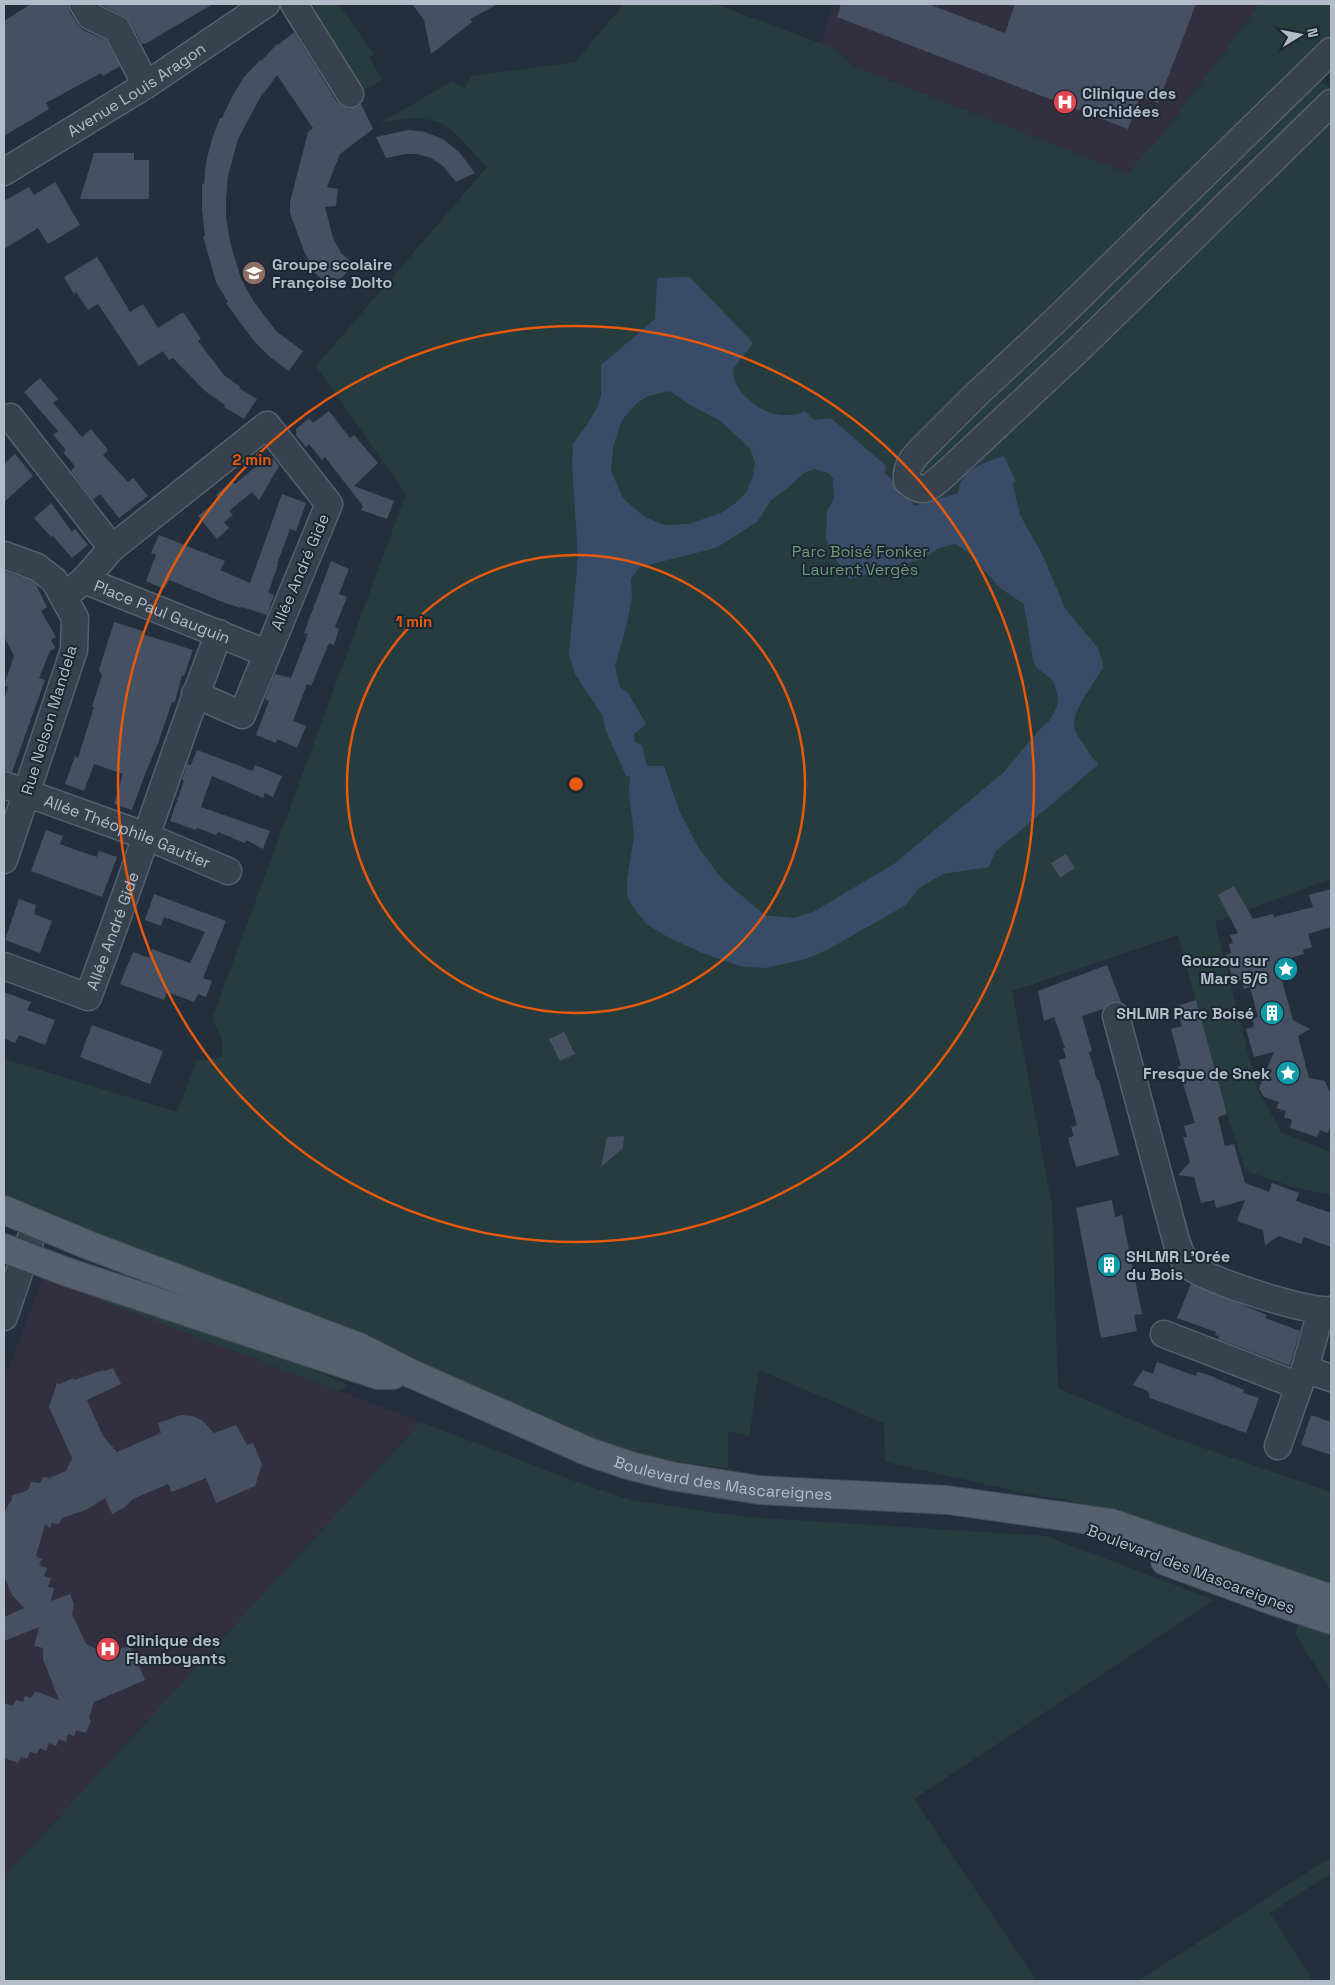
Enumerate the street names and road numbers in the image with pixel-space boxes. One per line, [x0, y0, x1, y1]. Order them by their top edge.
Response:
street label: Avenue Louis Aragon [63, 37, 210, 141]
street label: Allée André Gide [266, 511, 334, 633]
street label: Place Paul Gauguin [91, 575, 234, 648]
street label: Rue Nelson Mandela [16, 643, 82, 797]
street label: Allée Théophile Gautier [41, 790, 214, 873]
street label: Allée André Gide [81, 869, 143, 993]
street label: Boulevard des Mascareignes [611, 1451, 833, 1504]
street label: Boulevard des Mascareignes [1084, 1520, 1298, 1618]

